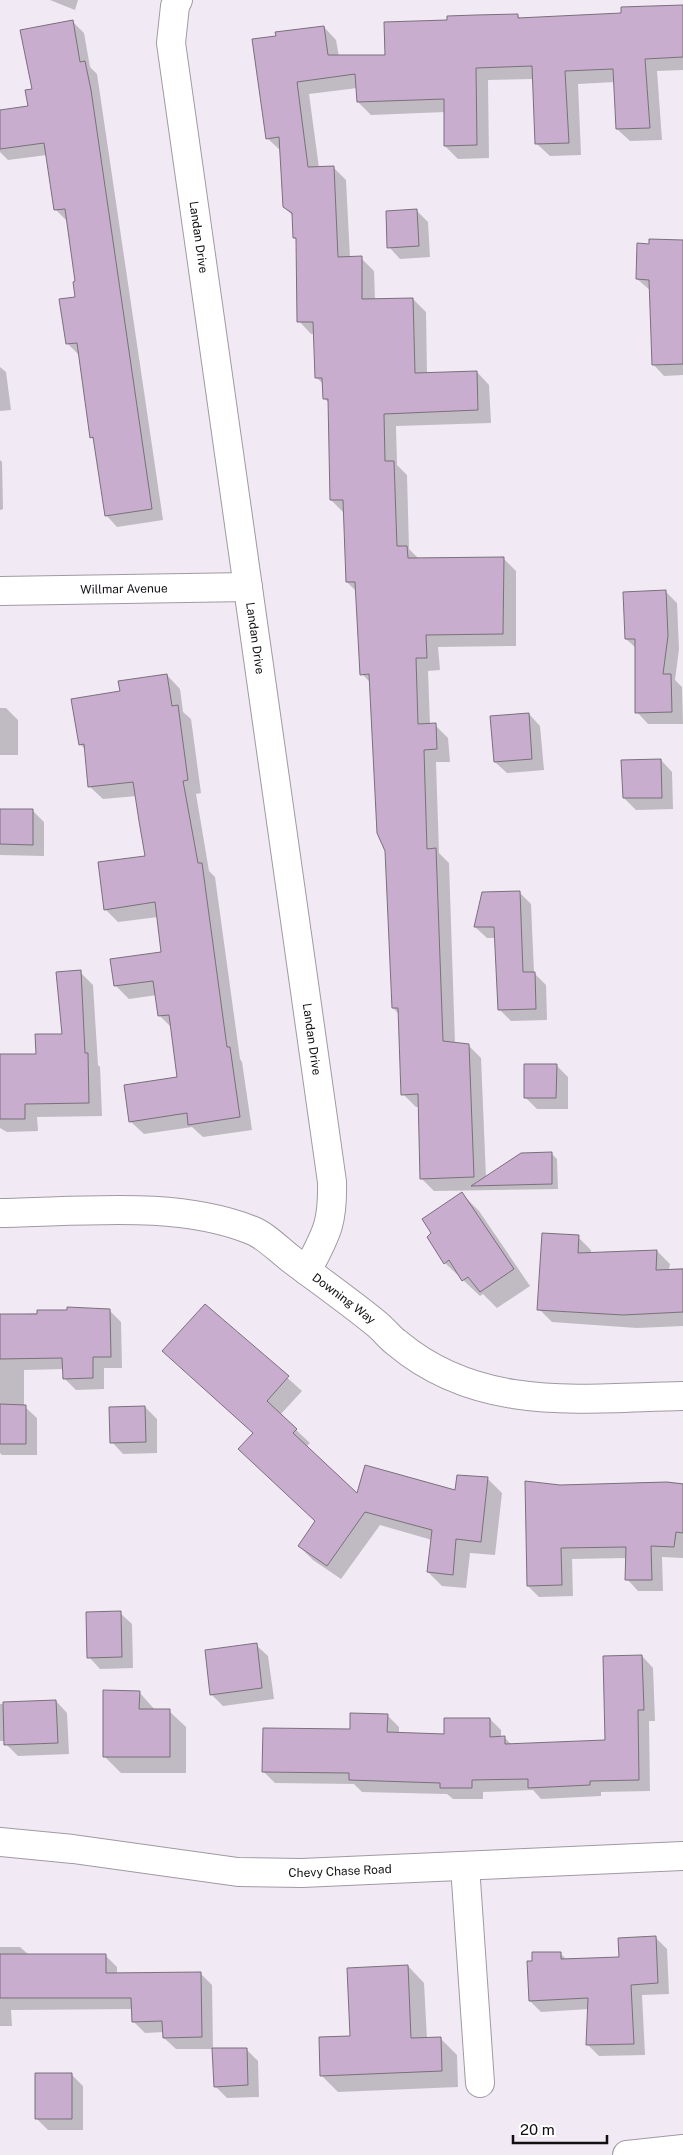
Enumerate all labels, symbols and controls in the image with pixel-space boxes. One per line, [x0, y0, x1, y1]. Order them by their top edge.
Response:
street label: Landan Drive [186, 200, 210, 274]
street label: Willmar Avenue [80, 581, 168, 597]
street label: Landan Drive [243, 601, 267, 675]
street label: Landan Drive [300, 1002, 324, 1076]
street label: Downing Way [310, 1270, 379, 1327]
street label: Chevy Chase Road [288, 1862, 392, 1880]
scale bar [513, 2112, 607, 2144]
text: 20 m [520, 2121, 555, 2138]

